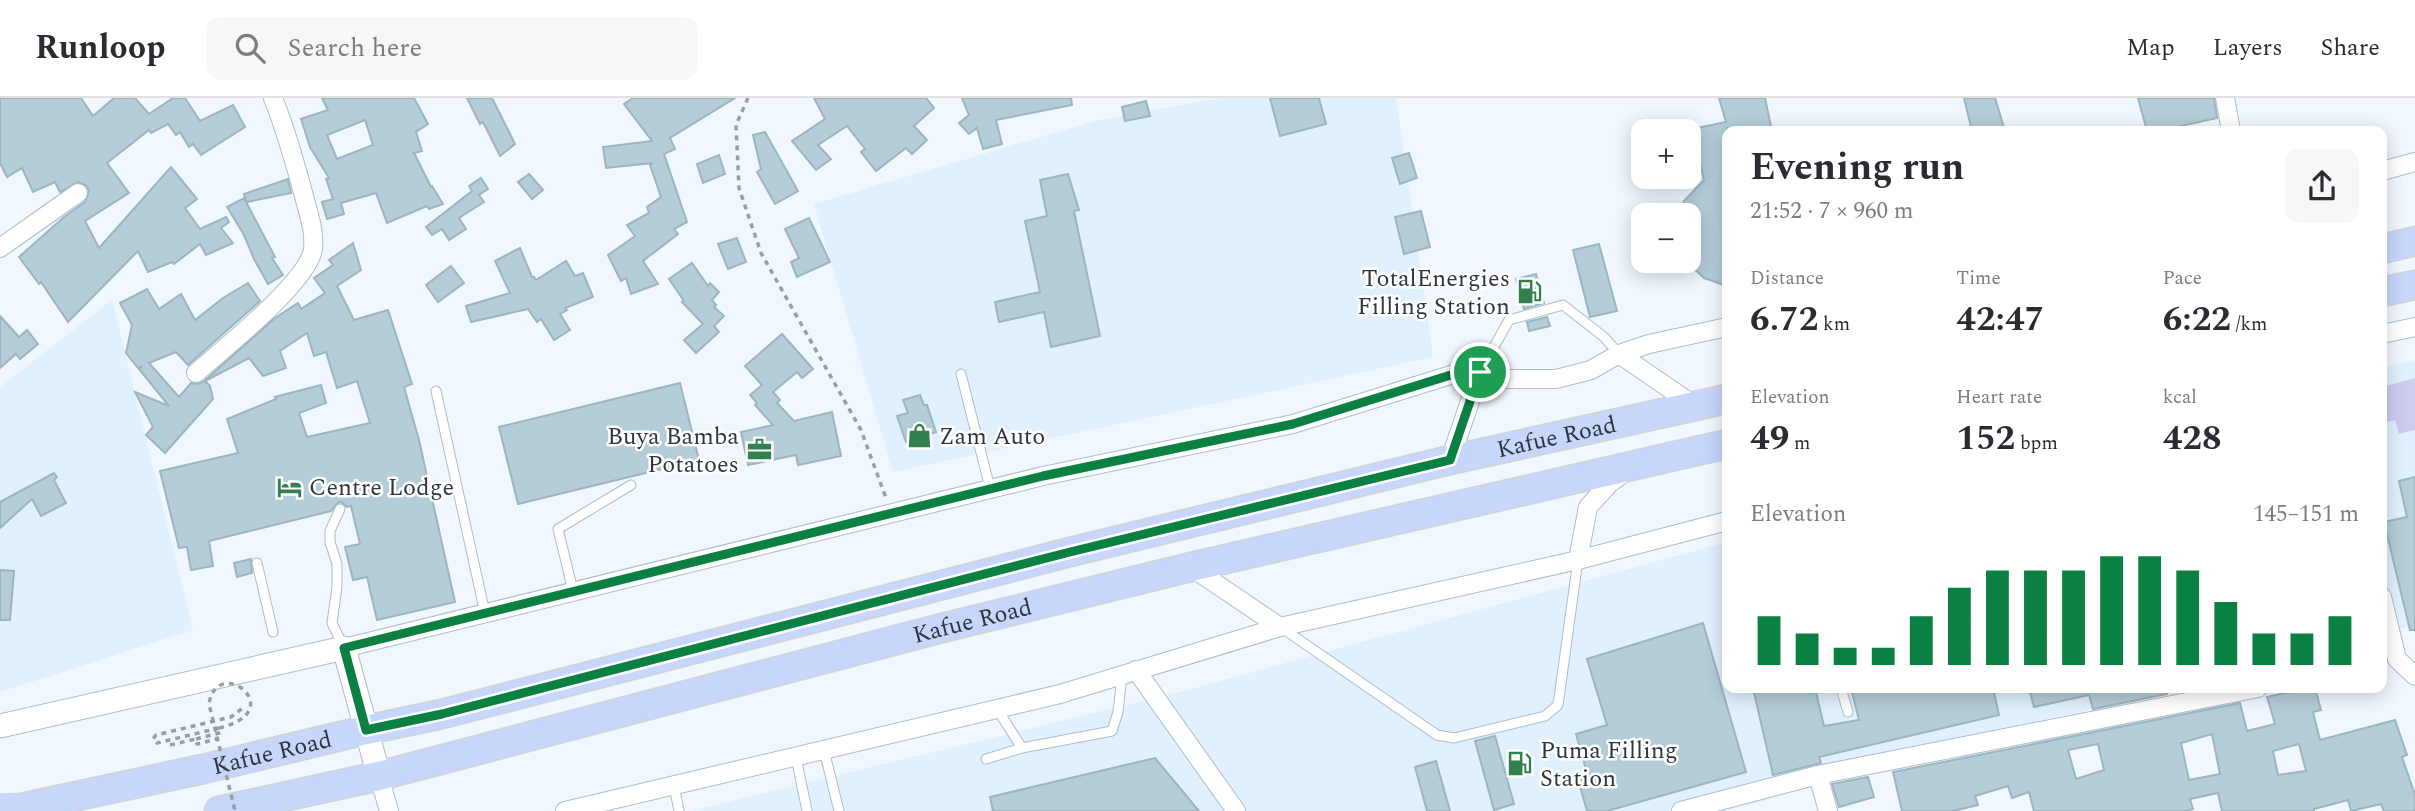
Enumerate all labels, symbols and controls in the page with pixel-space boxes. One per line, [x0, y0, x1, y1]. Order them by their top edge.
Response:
search box [207, 17, 697, 80]
text: Runloop [35, 23, 165, 73]
text: Search here [287, 28, 422, 68]
icon: search [231, 29, 269, 67]
text: Map [2126, 30, 2175, 66]
text: Layers [2213, 30, 2283, 66]
text: Share [2321, 30, 2380, 66]
map controls [1631, 119, 1701, 273]
button: + [1631, 119, 1701, 189]
text: Evening run [1750, 139, 1964, 197]
button: share [2285, 149, 2359, 223]
text: 21:52 · 7 × 960 m [1750, 194, 1914, 229]
button: − [1631, 203, 1701, 273]
place label: TotalEnergies Filling Station [1357, 261, 1510, 325]
text: Distance [1750, 264, 1824, 293]
text: Time [1956, 264, 2001, 293]
text: Pace [2163, 264, 2202, 293]
fuel station icon: TotalEnergies Filling Station [1516, 278, 1544, 306]
text: 6.72 [1750, 293, 1818, 346]
text: 42:47 [1956, 293, 2044, 346]
text: 6:22 [2163, 293, 2231, 346]
text: km [1818, 310, 1850, 339]
text: /km [2231, 310, 2267, 339]
pin [1450, 342, 1510, 402]
icon: arrive [1461, 353, 1499, 391]
text: Elevation [1750, 383, 1830, 412]
text: Heart rate [1956, 383, 2042, 412]
text: kcal [2163, 383, 2197, 412]
street label: Kafue Road [1493, 407, 1620, 468]
text: 49 [1750, 412, 1789, 465]
text: 152 [1956, 412, 2015, 465]
text: 428 [2163, 412, 2222, 465]
place label: Buya Bamba Potatoes [607, 419, 739, 483]
place label: Zam Auto [939, 419, 1045, 455]
shop icon: Zam Auto [905, 422, 933, 450]
text: m [1789, 429, 1810, 458]
text: bpm [2015, 429, 2058, 458]
office icon: Buya Bamba Potatoes [745, 436, 773, 464]
place label: Centre Lodge [309, 470, 454, 506]
hotel icon: Centre Lodge [275, 473, 303, 501]
text: Elevation [1750, 497, 1846, 532]
text: 145–151 m [2253, 497, 2359, 532]
street label: Kafue Road [909, 590, 1036, 654]
street label: Kafue Road [209, 722, 336, 785]
place label: Puma Filling Station [1540, 733, 1678, 797]
fuel station icon: Puma Filling Station [1506, 750, 1534, 778]

